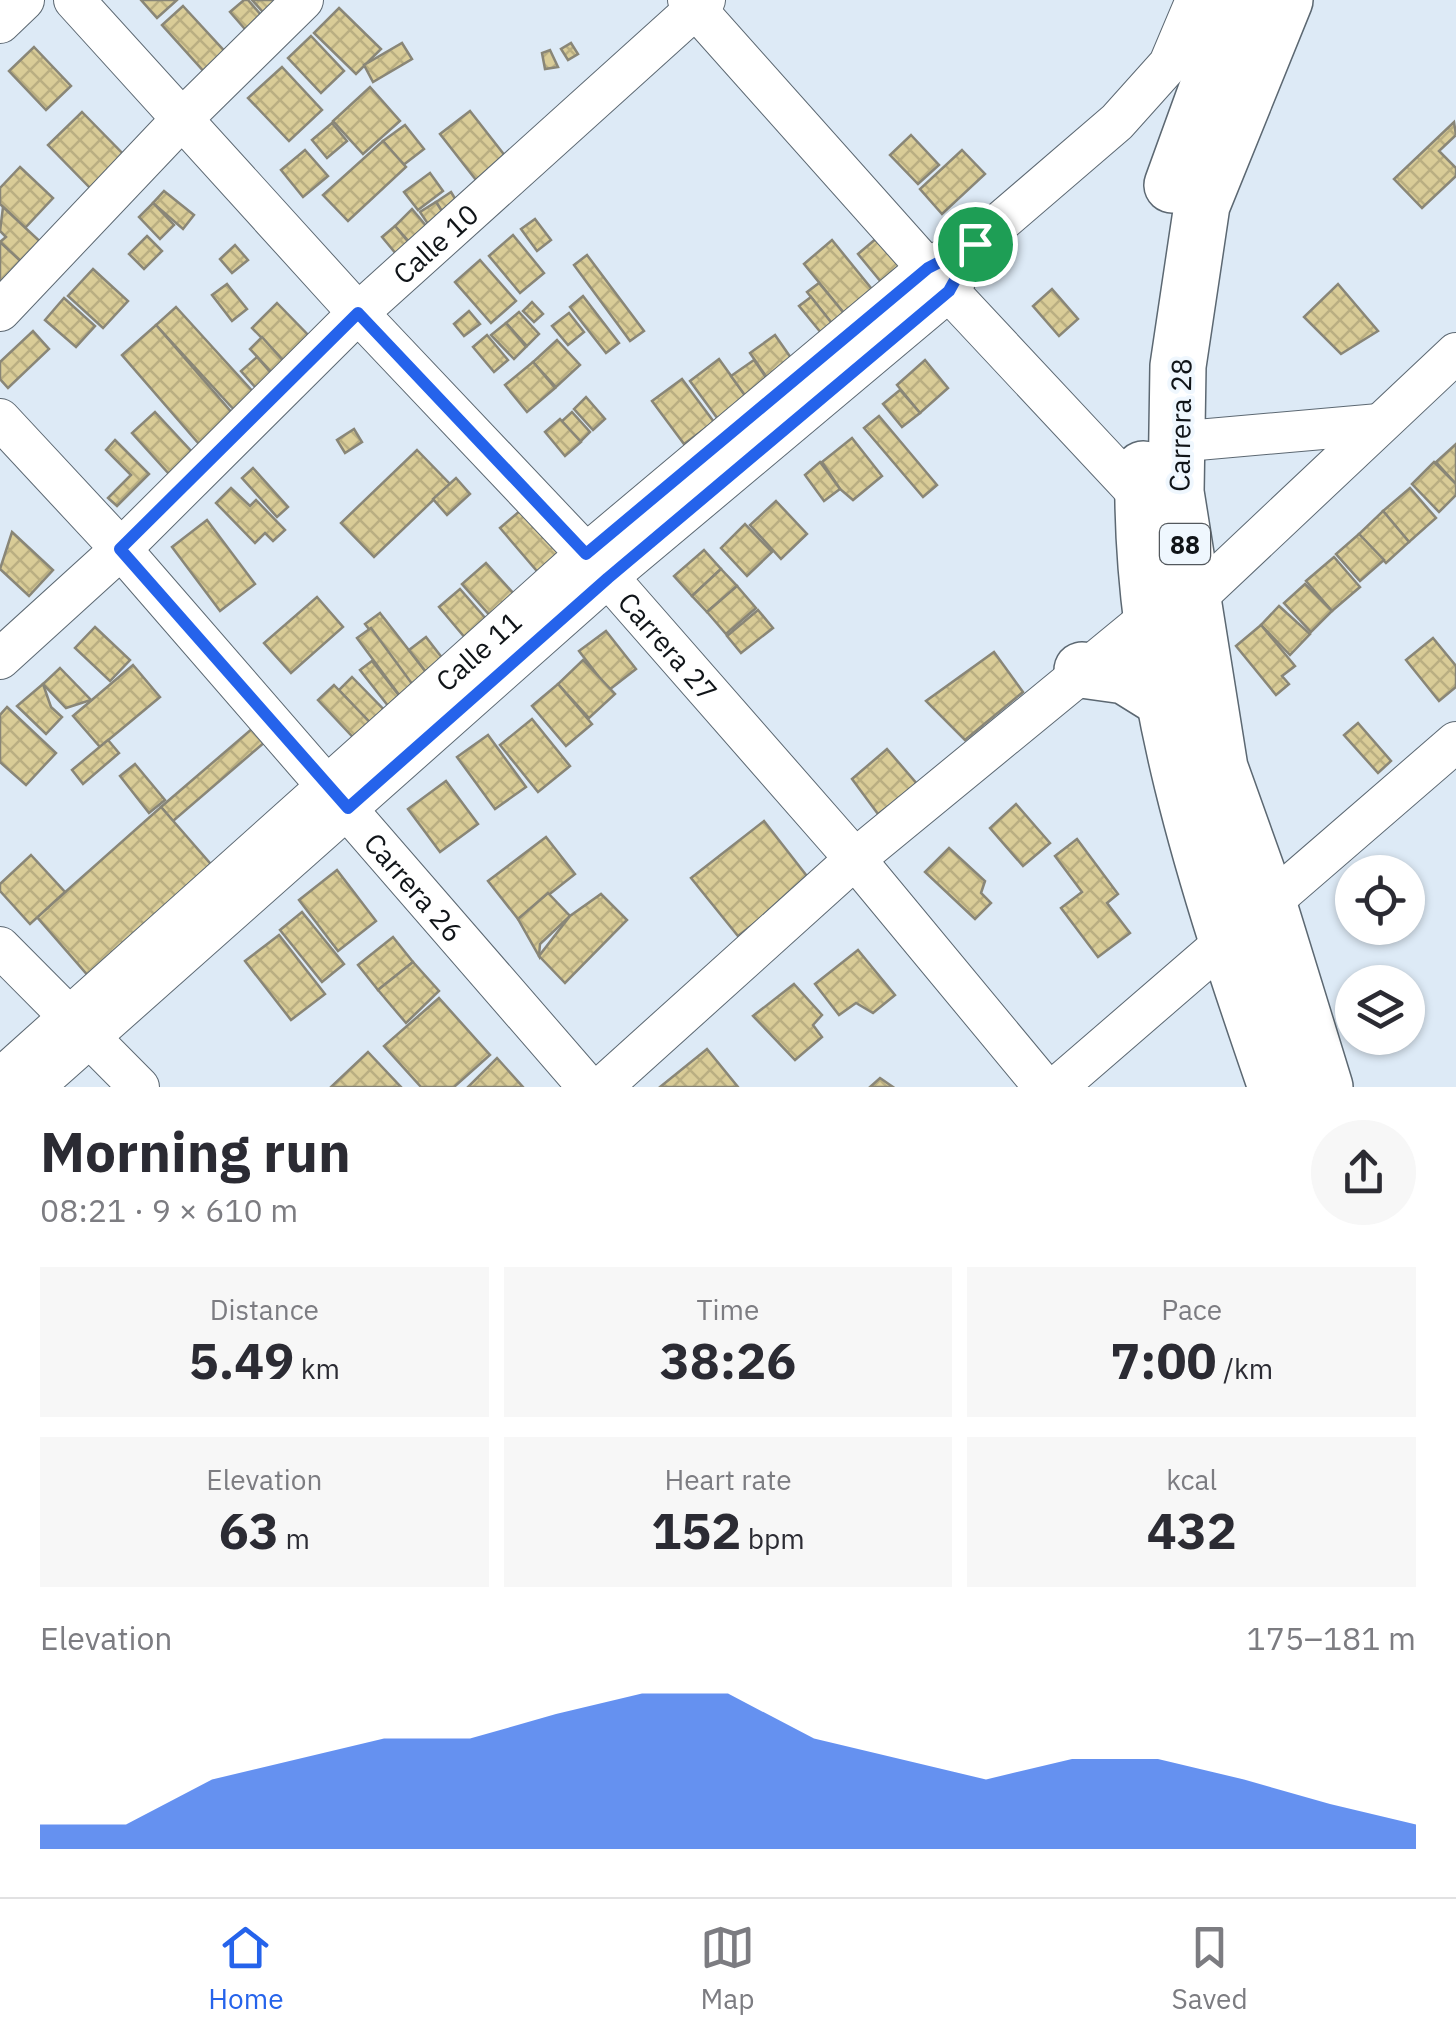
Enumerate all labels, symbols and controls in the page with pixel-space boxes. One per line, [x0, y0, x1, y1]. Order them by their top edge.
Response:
street label: Calle 10 [385, 195, 486, 292]
pin [933, 202, 1018, 287]
icon: arrive [948, 217, 1003, 272]
street label: Carrera 28 [1160, 358, 1200, 492]
road number: 88 [1160, 524, 1210, 564]
street label: Carrera 27 [611, 584, 726, 708]
street label: Calle 11 [427, 602, 529, 699]
street label: Carrera 26 [357, 824, 472, 949]
map controls [1335, 855, 1425, 1055]
button: locate [1335, 855, 1425, 945]
button: layers [1335, 965, 1425, 1055]
text: Morning run [40, 1116, 351, 1187]
button: share [1311, 1120, 1416, 1225]
text: 08:21 · 9 × 610 m [40, 1189, 298, 1231]
text: Distance [210, 1291, 319, 1328]
text: Time [697, 1291, 759, 1328]
text: Pace [1161, 1291, 1222, 1328]
text: 5.49 [189, 1328, 294, 1393]
text: 38:26 [660, 1328, 796, 1393]
text: 7:00 [1110, 1328, 1217, 1393]
text: km [294, 1350, 340, 1387]
text: /km [1217, 1350, 1273, 1387]
text: Elevation [206, 1461, 322, 1498]
text: Heart rate [664, 1461, 792, 1498]
text: kcal [1166, 1461, 1217, 1498]
text: 63 [219, 1498, 279, 1563]
text: 152 [651, 1498, 741, 1563]
text: 432 [1147, 1498, 1237, 1563]
text: m [279, 1520, 310, 1557]
text: bpm [741, 1520, 805, 1557]
text: Elevation [40, 1617, 173, 1659]
text: 175–181 m [1246, 1617, 1416, 1659]
tab: Home [208, 1920, 284, 2017]
tab: Map [700, 1920, 755, 2017]
tab: Saved [1172, 1920, 1248, 2017]

